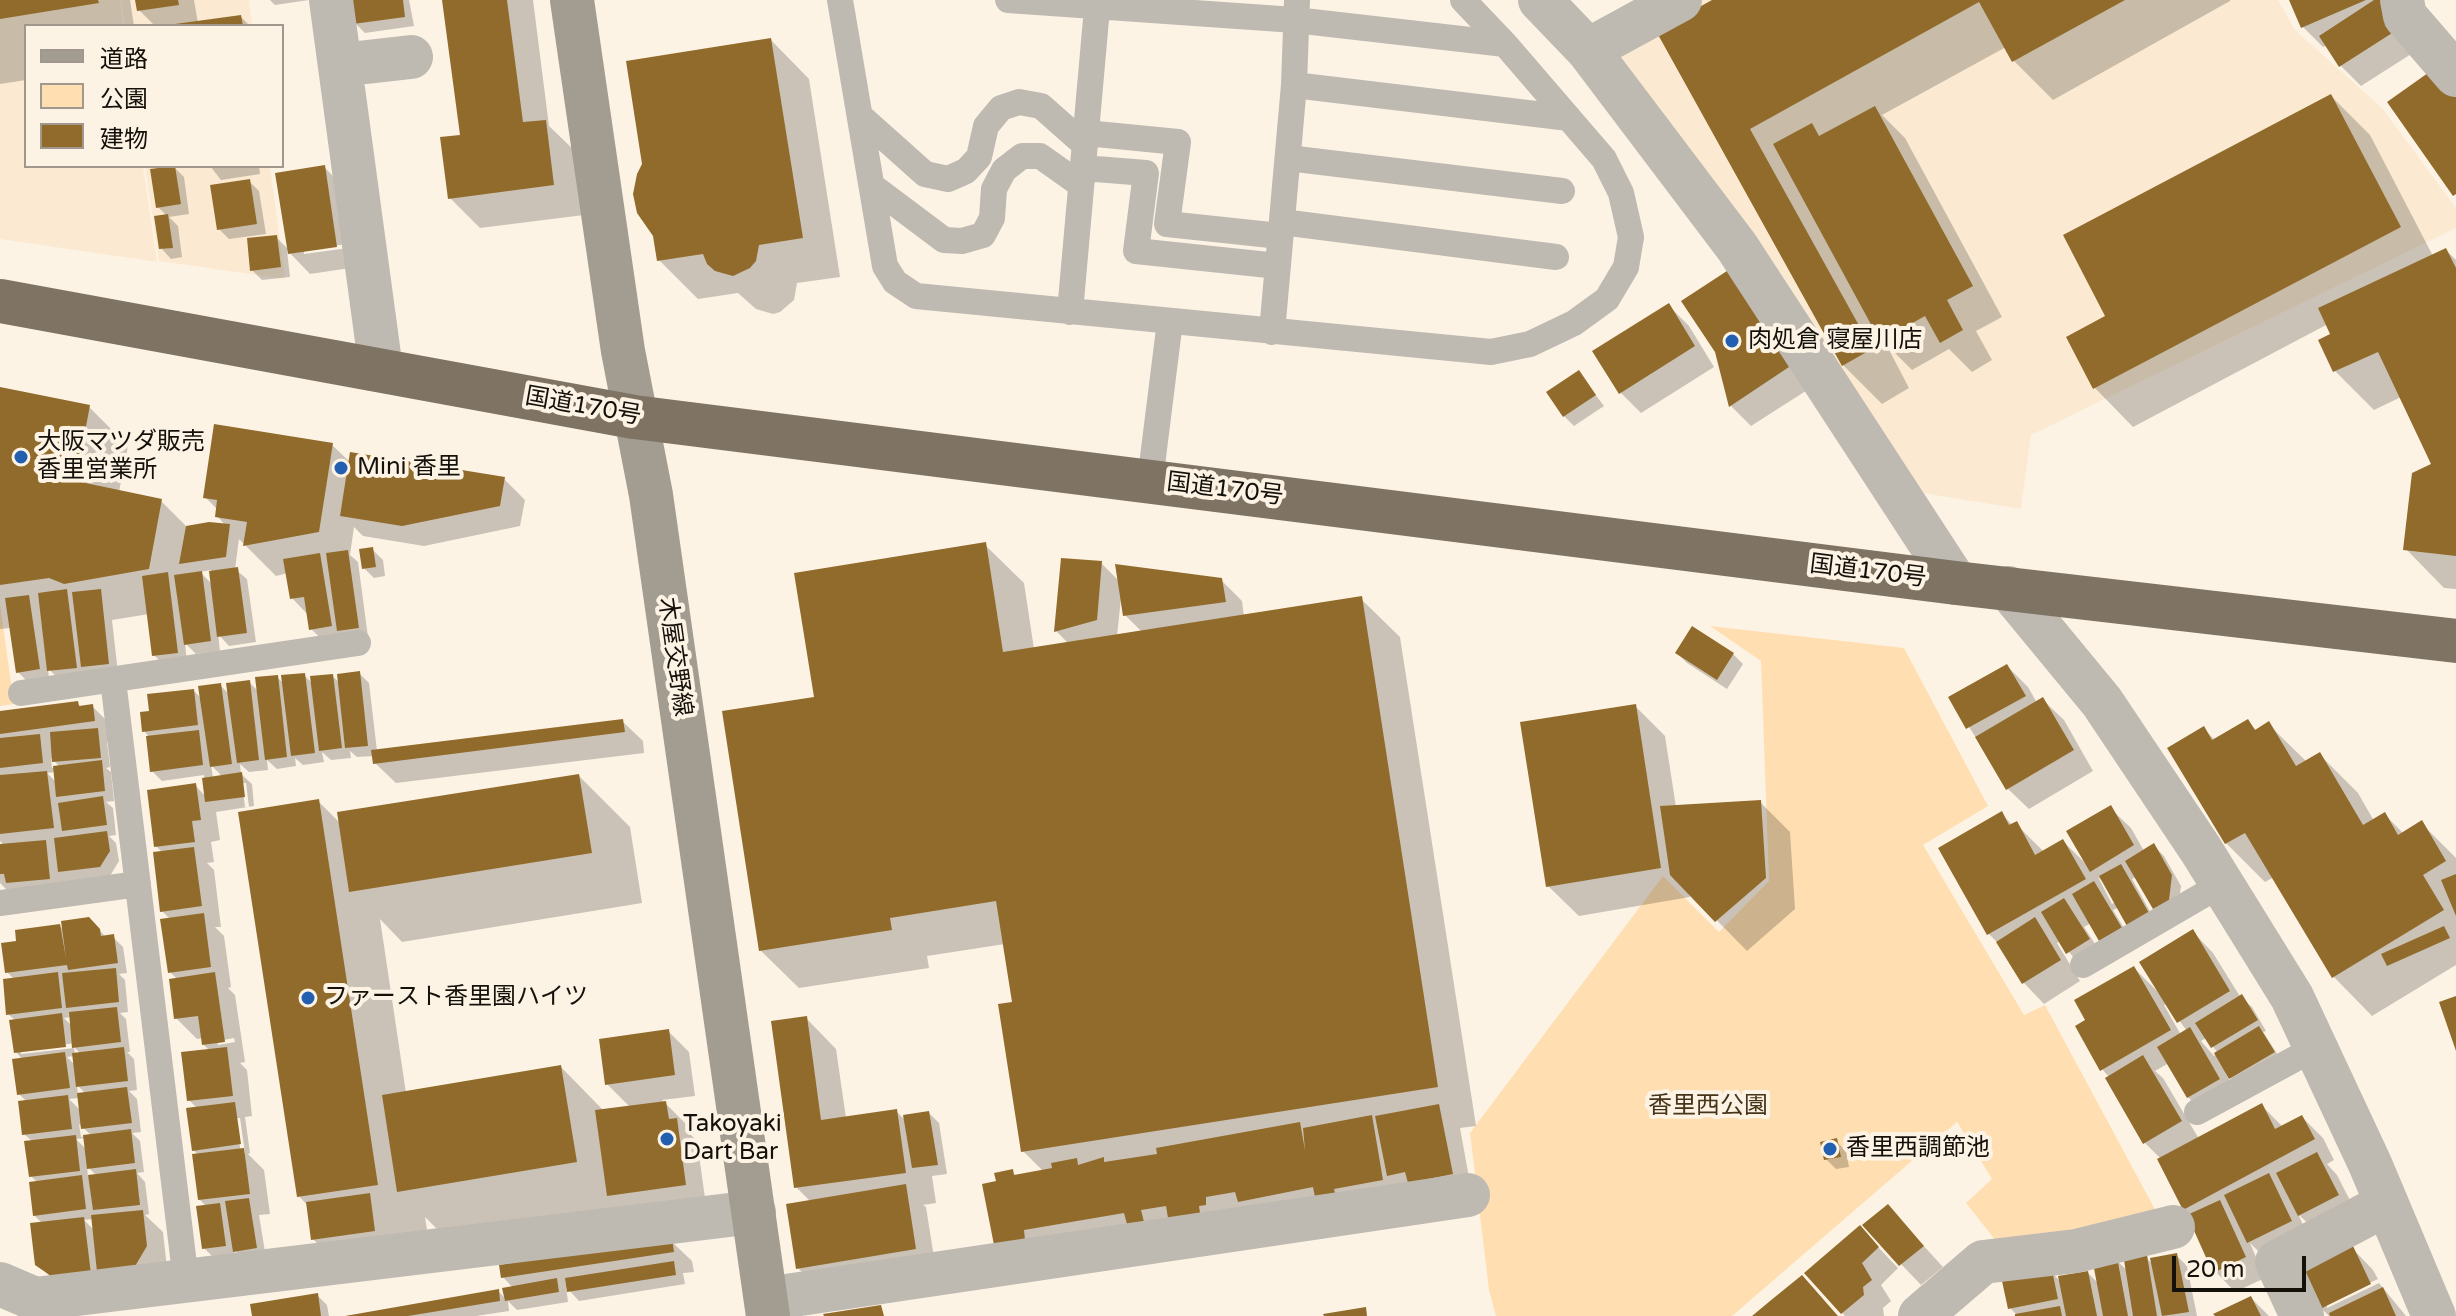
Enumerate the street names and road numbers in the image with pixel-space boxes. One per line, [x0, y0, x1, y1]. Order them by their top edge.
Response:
street label: 国道170号 [523, 383, 643, 431]
street label: 国道170号 [1165, 469, 1285, 511]
street label: 国道170号 [1808, 551, 1928, 593]
street label: 木屋交野線 [651, 596, 697, 718]

